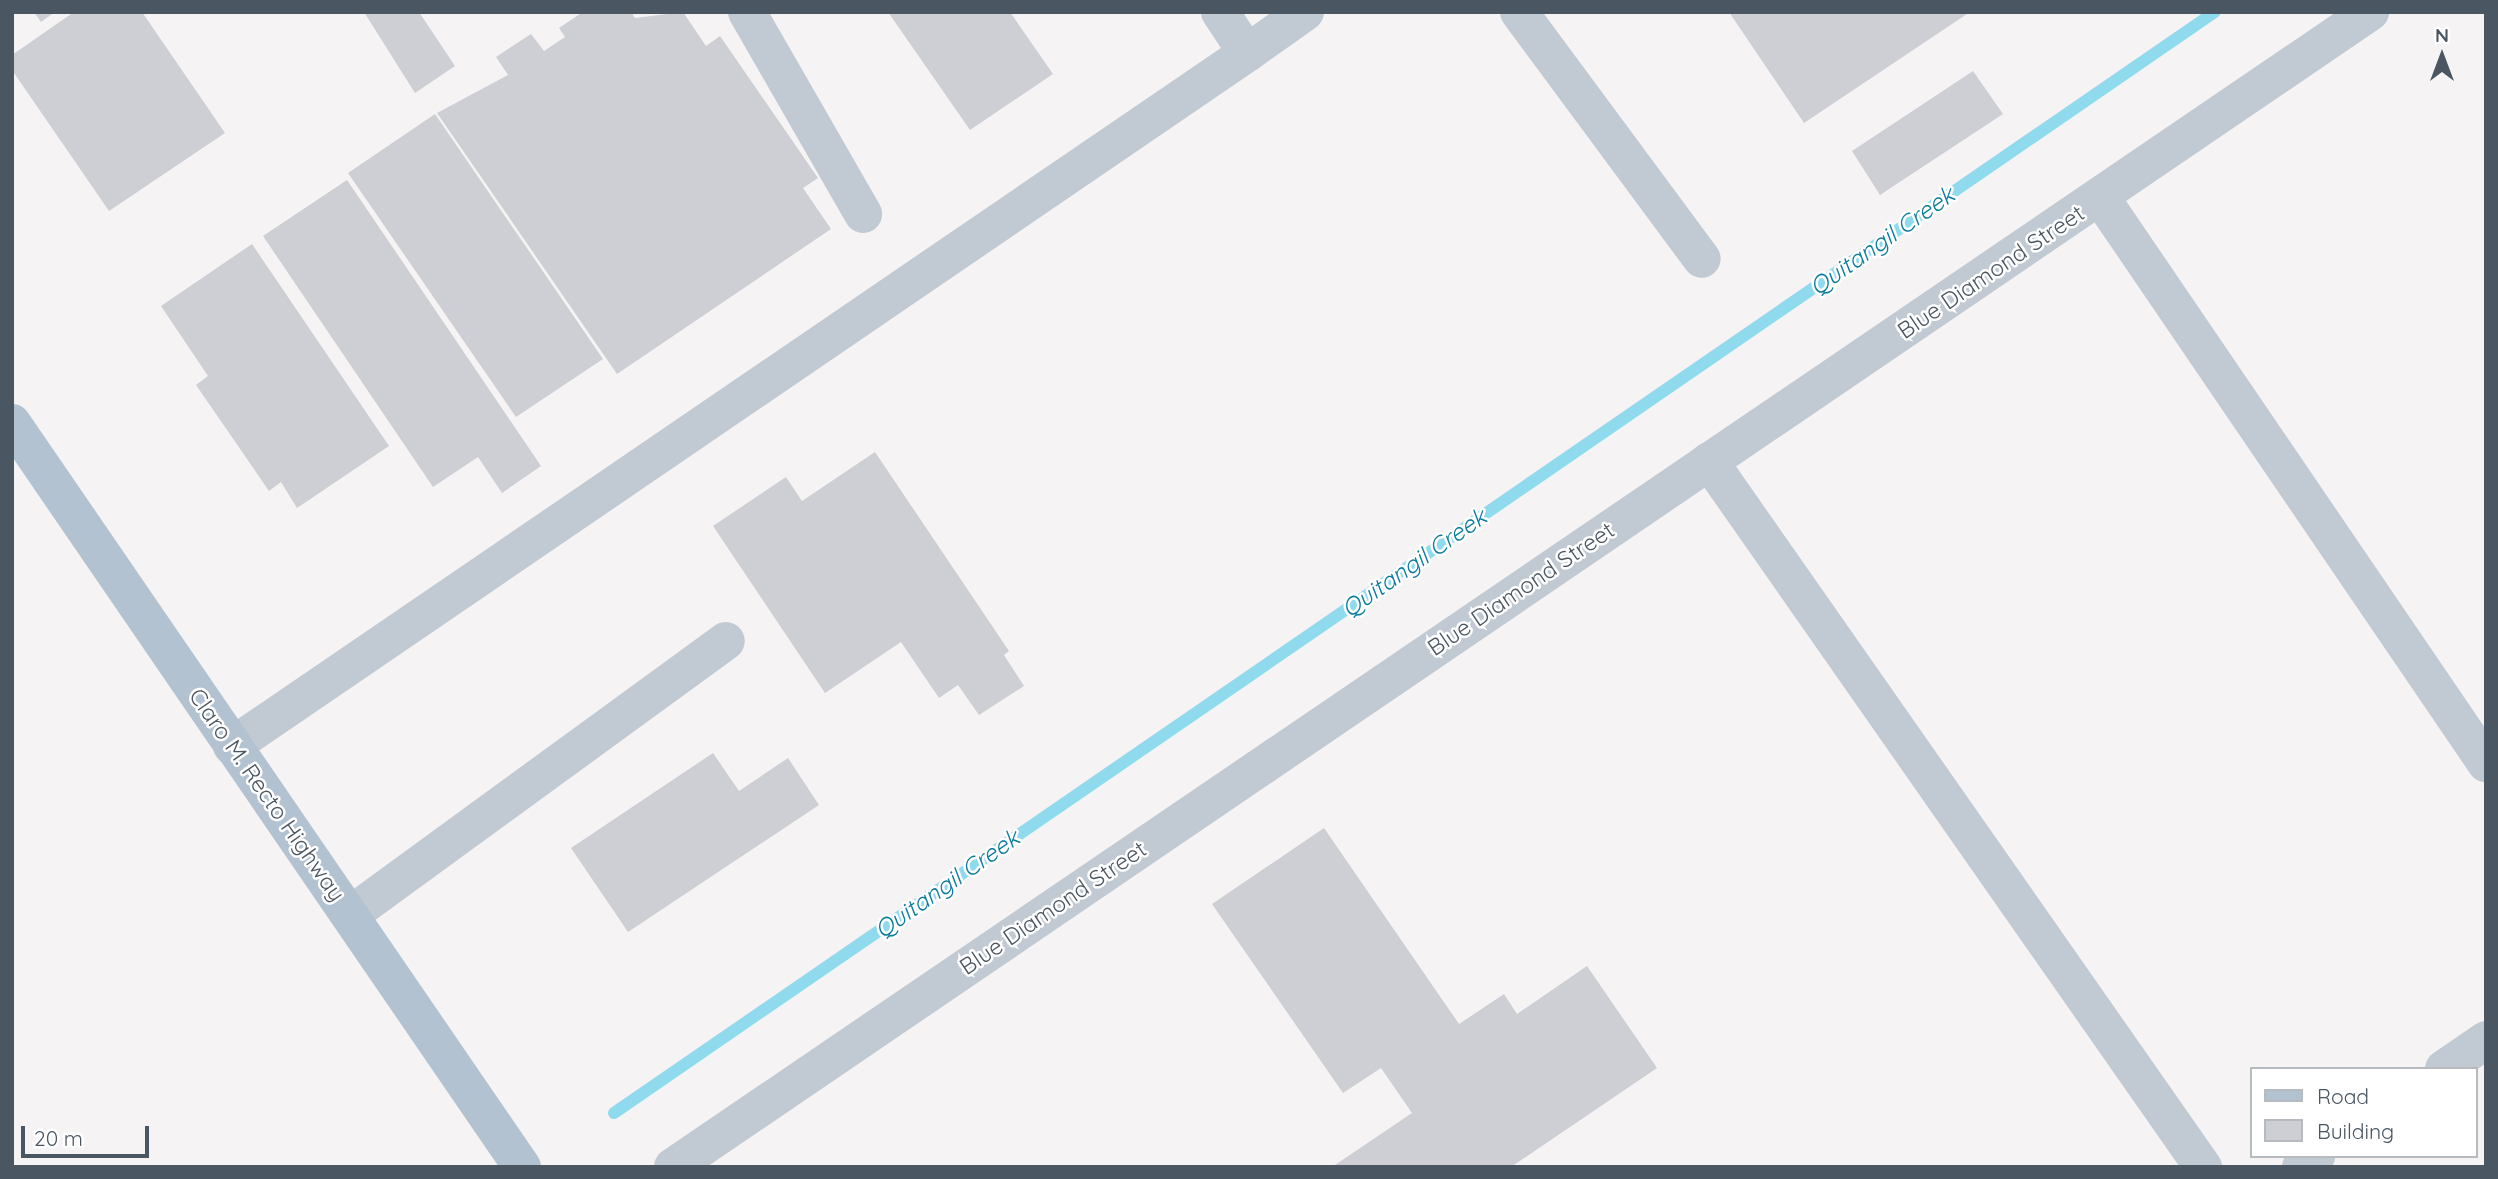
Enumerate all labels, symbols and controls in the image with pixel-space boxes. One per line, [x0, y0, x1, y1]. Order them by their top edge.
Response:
north arrow [2407, 21, 2477, 91]
text: N [2435, 23, 2449, 47]
water label: Quitangil Creek [1804, 180, 1960, 302]
street label: Blue Diamond Street [1892, 199, 2090, 345]
water label: Quitangil Creek [1336, 502, 1492, 624]
street label: Blue Diamond Street [1422, 516, 1620, 662]
street label: Claro M. Recto Highway [183, 683, 351, 907]
water label: Quitangil Creek [869, 823, 1025, 945]
street label: Blue Diamond Street [954, 835, 1152, 981]
legend [2250, 1067, 2477, 1158]
text: Road [2317, 1083, 2369, 1109]
scale bar [24, 1112, 152, 1156]
text: Building [2317, 1118, 2394, 1144]
text: 20 m [34, 1125, 83, 1151]

